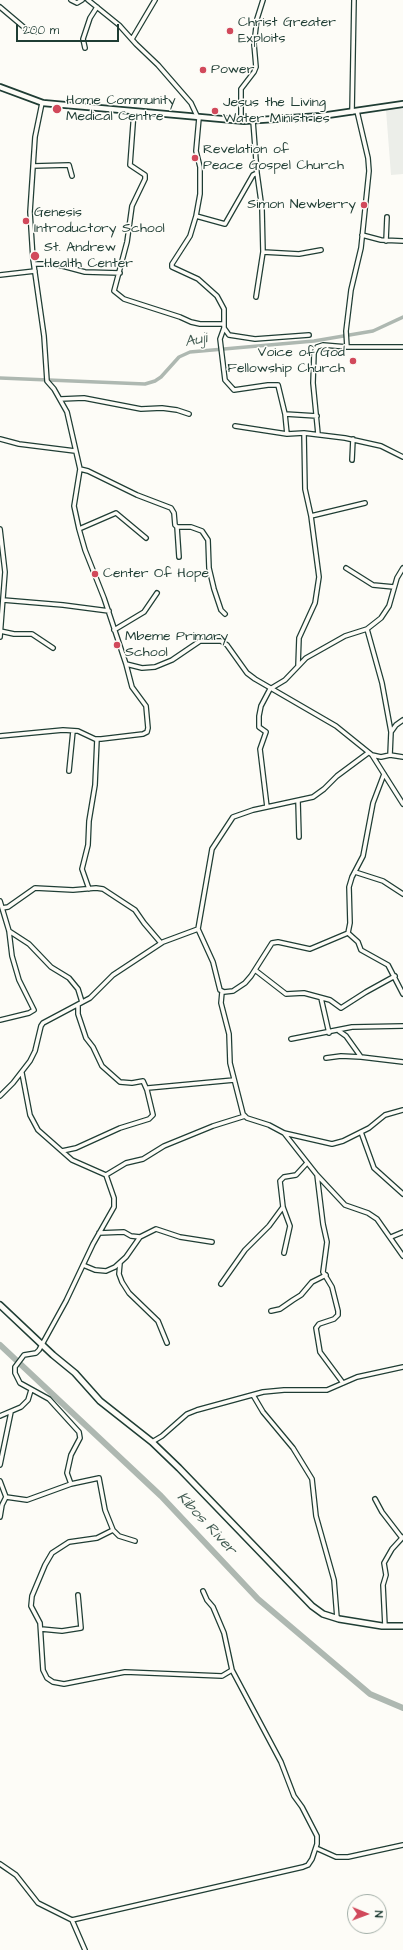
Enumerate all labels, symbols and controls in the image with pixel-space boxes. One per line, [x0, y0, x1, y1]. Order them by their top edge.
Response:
place label: Christ Greater Exploits [238, 15, 336, 48]
scale bar [18, 16, 121, 42]
text: 200 m [23, 22, 59, 39]
marker: Christ Greater Exploits [225, 26, 235, 36]
place label: Power [211, 62, 254, 78]
marker: Power [198, 65, 208, 75]
place label: Home Community Medical Centre [66, 93, 176, 126]
place label: Jesus the Living Water Ministries [223, 95, 330, 128]
marker: Home Community Medical Centre [51, 103, 63, 115]
marker: Jesus the Living Water Ministries [210, 106, 220, 116]
place label: Revelation of Peace Gospel Church [203, 142, 344, 174]
marker: Revelation of Peace Gospel Church [190, 153, 200, 163]
place label: Simon Newberry [247, 197, 356, 213]
marker: Simon Newberry [359, 200, 369, 210]
place label: Genesis Introductory School [34, 205, 165, 238]
marker: Genesis Introductory School [21, 216, 31, 226]
place label: St. Andrew Health Center [44, 240, 133, 272]
marker: St. Andrew Health Center [29, 250, 41, 262]
water label: Auji [183, 330, 209, 352]
place label: Voice of God Fellowship Church [227, 345, 345, 378]
marker: Voice of God Fellowship Church [348, 356, 358, 366]
place label: Center Of Hope [103, 566, 209, 582]
marker: Center Of Hope [90, 569, 100, 579]
place label: Mbeme Primary School [125, 629, 228, 662]
marker: Mbeme Primary School [112, 640, 122, 650]
water label: Kibos River [173, 1489, 239, 1559]
north arrow [347, 1894, 387, 1934]
text: N [371, 1911, 386, 1918]

